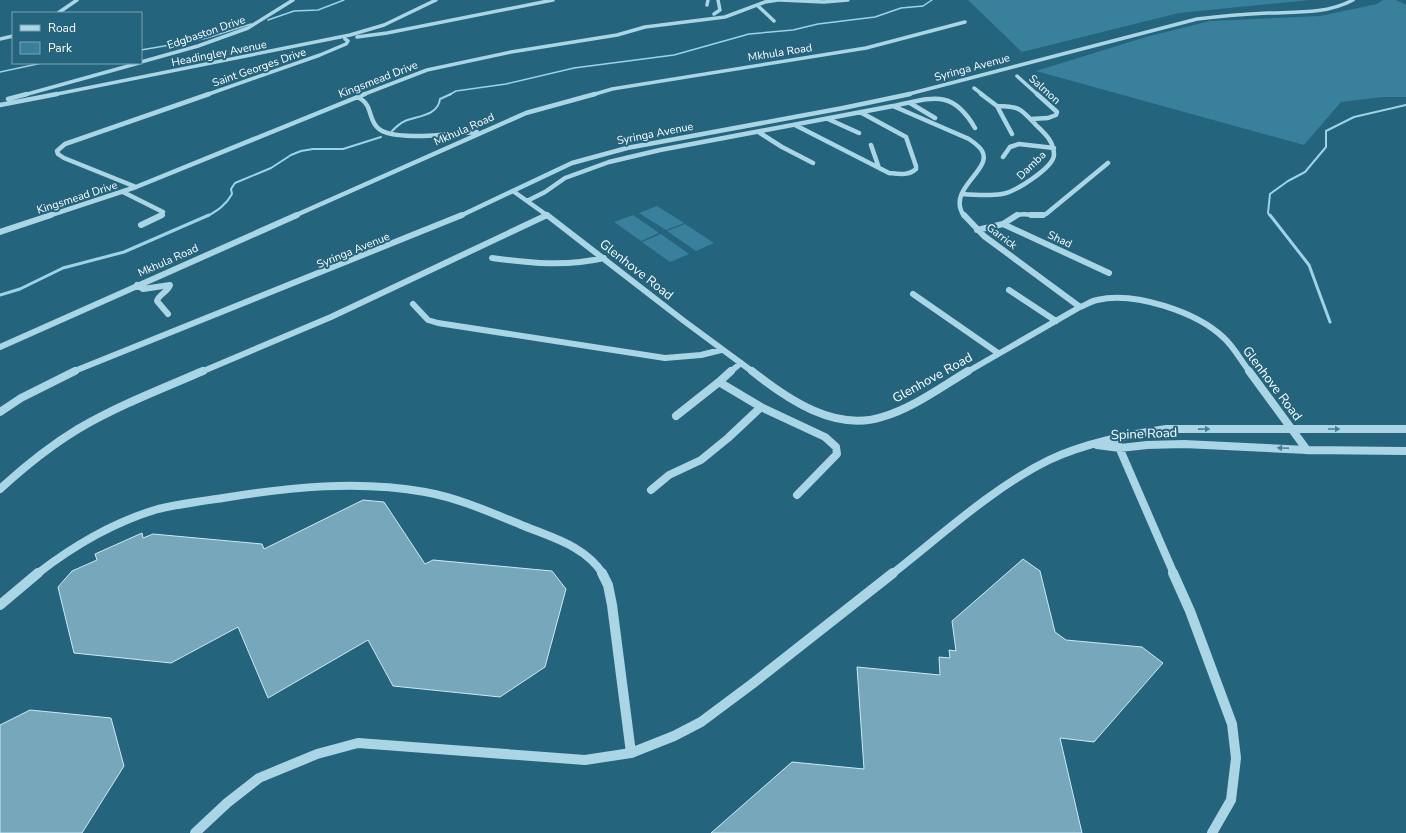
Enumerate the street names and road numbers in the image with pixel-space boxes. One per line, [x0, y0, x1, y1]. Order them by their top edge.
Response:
street label: Edgbaston Drive [165, 12, 247, 53]
street label: Headingley Avenue [170, 37, 268, 70]
street label: Mkhula Road [747, 40, 813, 65]
street label: Saint Georges Drive [210, 44, 308, 91]
street label: Syringa Avenue [933, 50, 1012, 85]
street label: Kingsmead Drive [336, 57, 420, 101]
street label: Salmon [1026, 71, 1064, 108]
street label: Mkhula Road [432, 109, 497, 149]
street label: Syringa Avenue [616, 119, 695, 148]
street label: Damba [1013, 147, 1050, 183]
street label: Kingsmead Drive [35, 177, 119, 218]
street label: Garrick [983, 220, 1021, 253]
street label: Shad [1045, 227, 1074, 252]
street label: Syringa Avenue [314, 229, 392, 272]
street label: Glenhove Road [596, 235, 677, 304]
street label: Mkhula Road [136, 240, 201, 280]
street label: Glenhove Road [1238, 343, 1306, 425]
street label: Glenhove Road [889, 348, 976, 407]
street label: Spine Road [1110, 424, 1178, 444]

